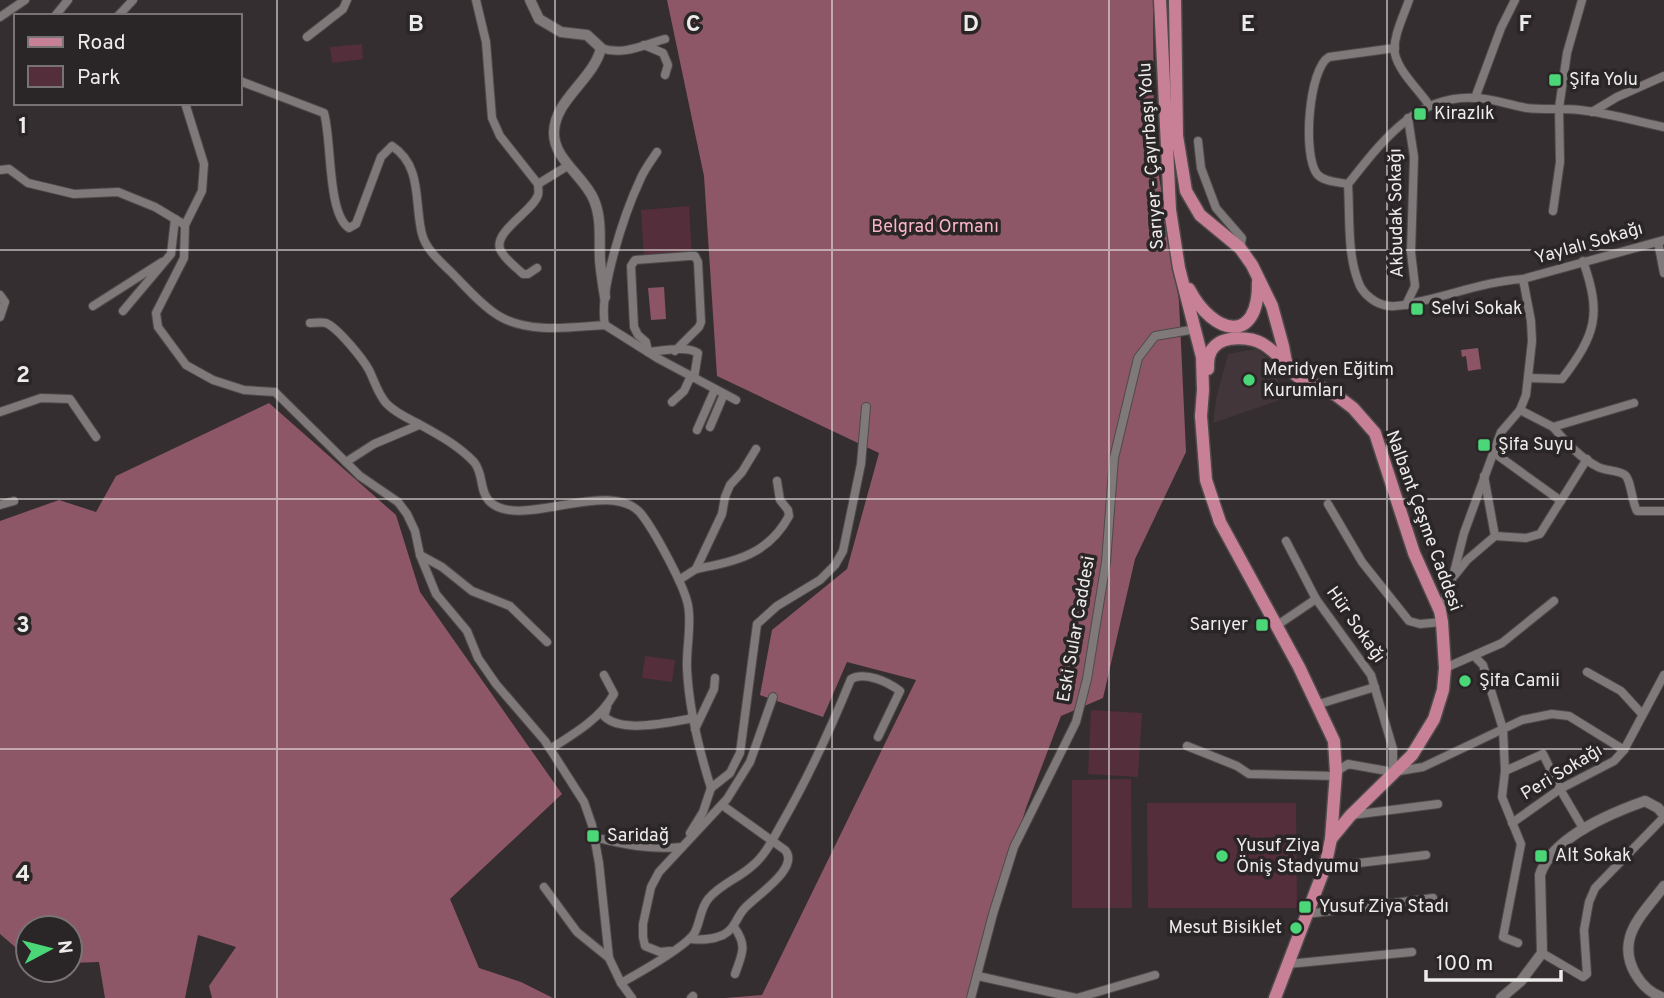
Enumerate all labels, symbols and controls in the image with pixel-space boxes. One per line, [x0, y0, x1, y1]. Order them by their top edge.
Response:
text: B [408, 11, 424, 40]
text: C [686, 11, 700, 40]
text: D [963, 11, 979, 40]
text: E [1241, 11, 1255, 40]
text: F [1518, 11, 1532, 40]
legend [14, 14, 242, 105]
text: Road [77, 30, 126, 57]
street label: Sarıyer - Çayırbaşı Yolu [1134, 62, 1170, 250]
text: Park [77, 65, 120, 92]
place label: Şifa Yolu [1569, 69, 1638, 92]
marker: Şifa Yolu [1547, 72, 1563, 88]
place label: Kirazlık [1434, 103, 1495, 126]
marker: Kirazlık [1412, 106, 1428, 122]
text: 1 [18, 113, 28, 142]
street label: Akbudak Sokağı [1384, 148, 1410, 278]
park label: Belgrad Ormanı [871, 216, 999, 239]
street label: Yaylalı Sokağı [1532, 218, 1646, 270]
place label: Selvi Sokak [1431, 298, 1523, 321]
marker: Selvi Sokak [1409, 301, 1425, 317]
place label: Meridyen Eğitim Kurumları [1263, 359, 1394, 403]
text: 2 [16, 362, 30, 391]
marker: Meridyen Eğitim Kurumları [1241, 372, 1257, 388]
street label: Nalbant Çeşme Caddesi [1380, 428, 1466, 614]
place label: Şifa Suyu [1498, 434, 1574, 457]
marker: Şifa Suyu [1476, 437, 1492, 453]
street label: Eski Sular Caddesi [1053, 554, 1101, 704]
street label: Hür Sokağı [1320, 582, 1390, 668]
text: 3 [16, 612, 30, 641]
place label: Sarıyer [1190, 614, 1248, 637]
marker: Sarıyer [1254, 617, 1270, 633]
place label: Şifa Camii [1479, 670, 1560, 693]
marker: Şifa Camii [1457, 673, 1473, 689]
street label: Peri Sokağı [1517, 740, 1607, 806]
place label: Saridağ [607, 825, 669, 848]
marker: Saridağ [585, 828, 601, 844]
place label: Yusuf Ziya Öniş Stadyumu [1236, 835, 1359, 879]
place label: Alt Sokak [1555, 845, 1632, 868]
marker: Yusuf Ziya Öniş Stadyumu [1214, 848, 1230, 864]
marker: Alt Sokak [1533, 848, 1549, 864]
text: 4 [16, 861, 30, 890]
place label: Yusuf Ziya Stadı [1319, 896, 1449, 919]
marker: Yusuf Ziya Stadı [1297, 899, 1313, 915]
north arrow [14, 914, 84, 984]
place label: Mesut Bisiklet [1169, 917, 1282, 940]
marker: Mesut Bisiklet [1288, 920, 1304, 936]
text: N [51, 939, 77, 955]
scale bar [1426, 939, 1561, 983]
text: 100 m [1436, 951, 1493, 978]

